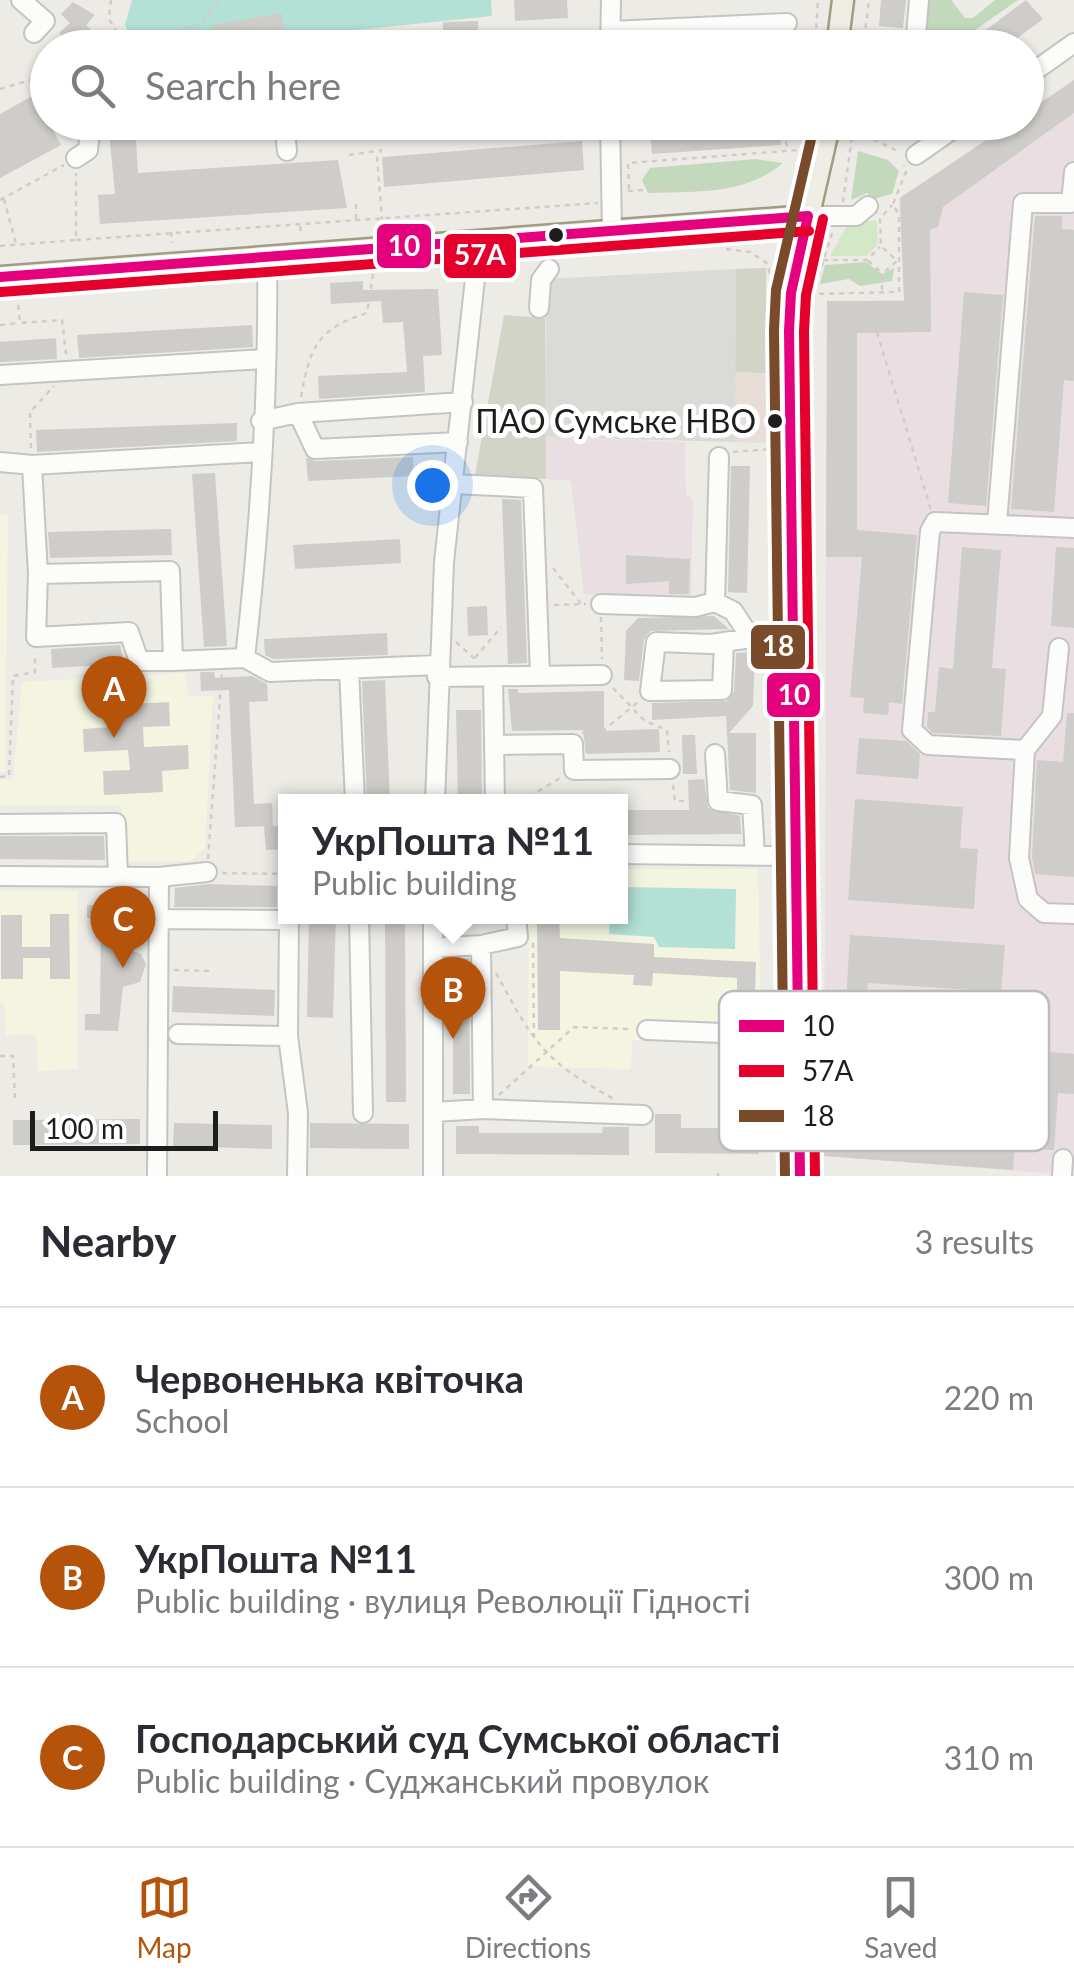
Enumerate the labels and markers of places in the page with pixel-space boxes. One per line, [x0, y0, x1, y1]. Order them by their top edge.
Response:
unlabelled marker [546, 225, 566, 245]
place label: ПАО Сумське НВО [475, 401, 756, 440]
marker: ПАО Сумське НВО [765, 411, 785, 431]
pin: A [82, 656, 146, 738]
pin: C [90, 886, 156, 968]
pin: B [420, 956, 486, 1039]

